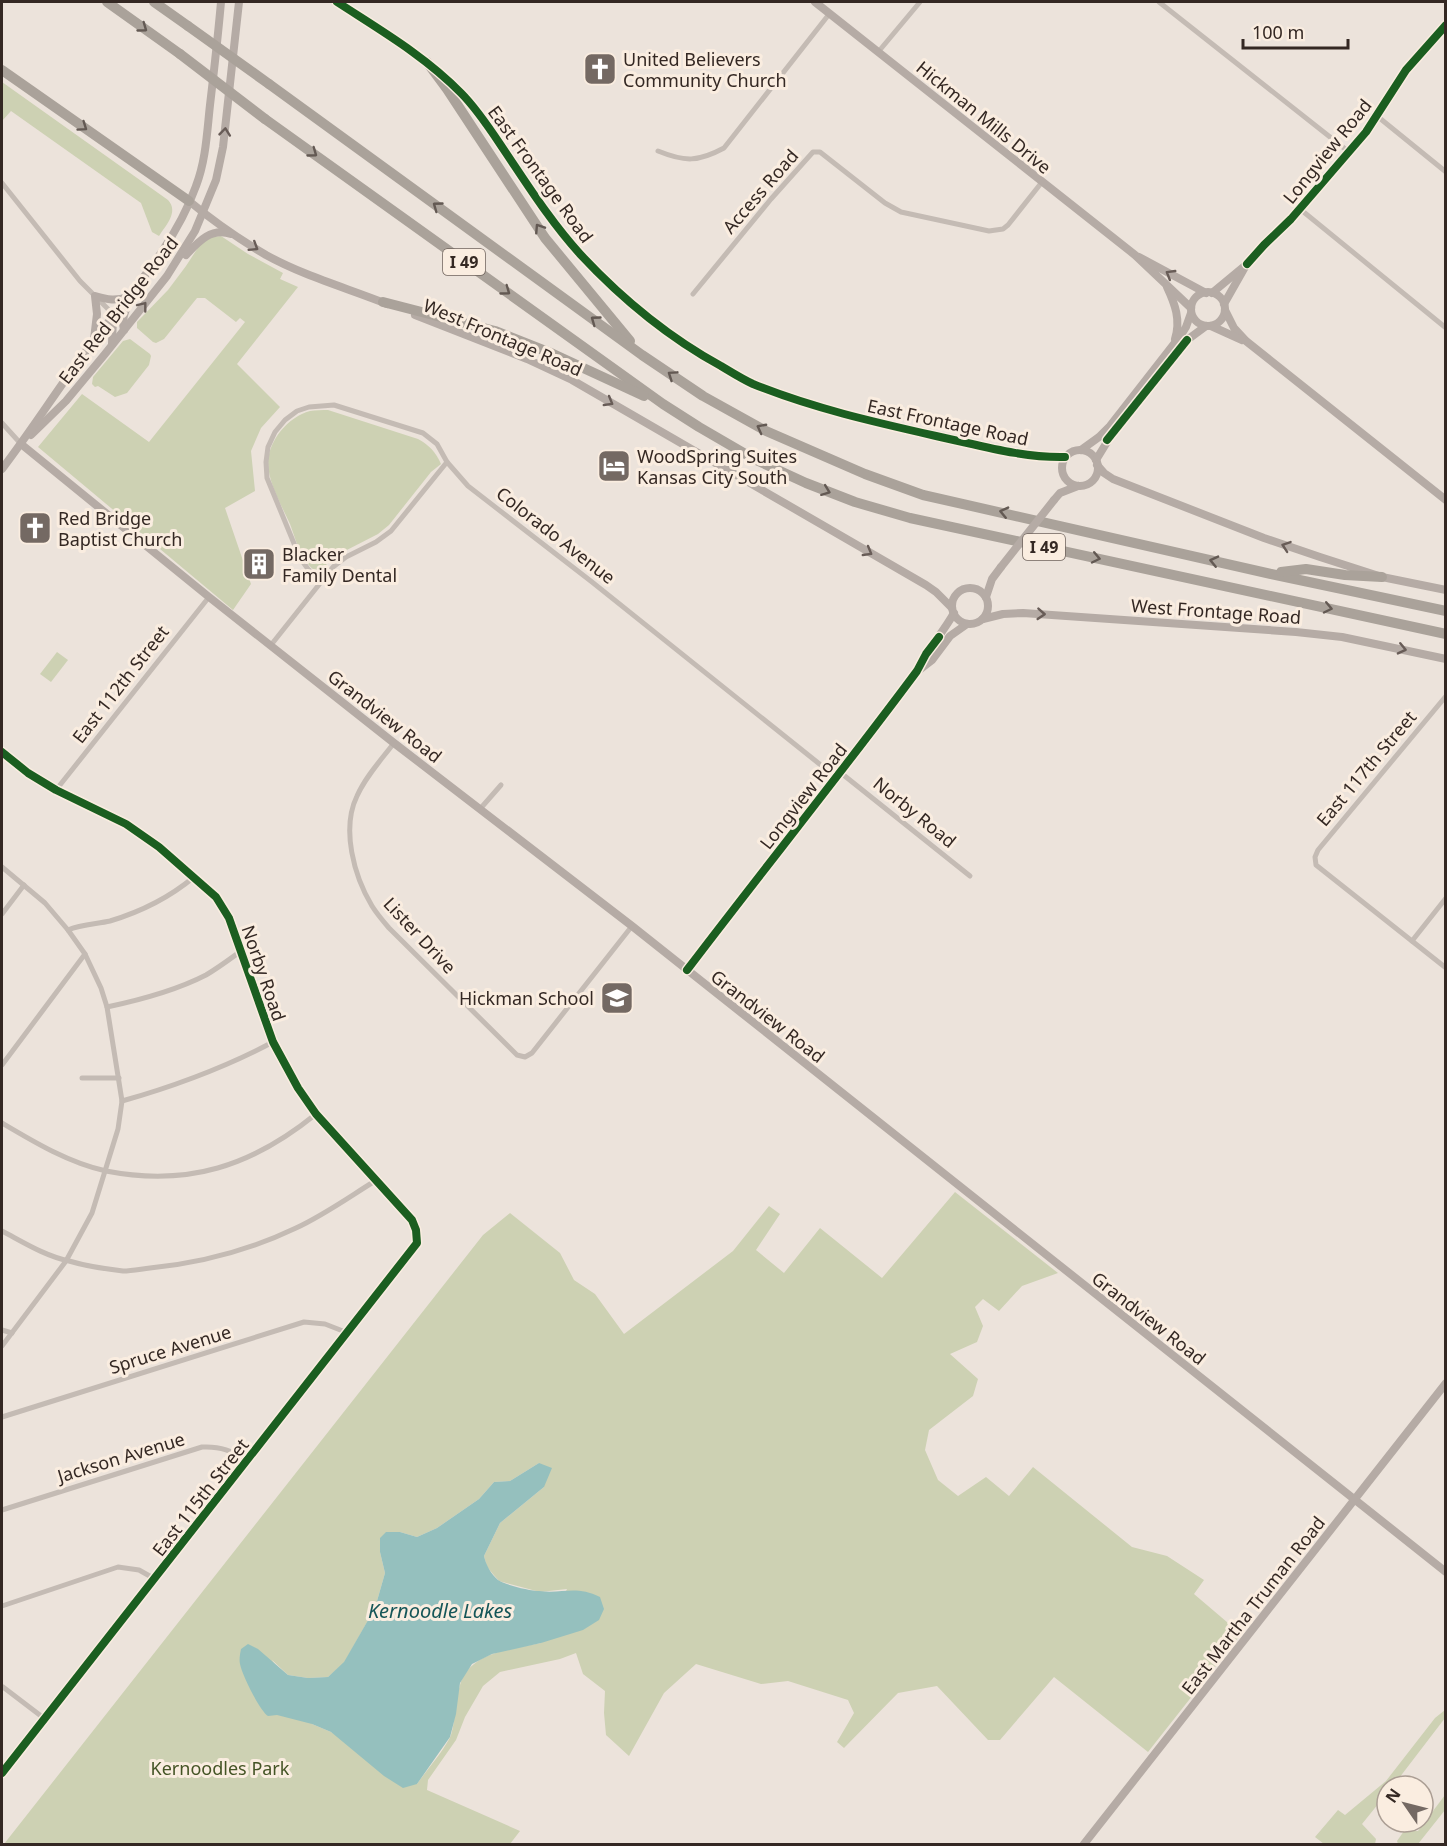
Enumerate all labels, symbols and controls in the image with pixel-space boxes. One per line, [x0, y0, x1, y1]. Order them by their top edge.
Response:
scale bar [1243, 12, 1348, 50]
text: 100 m [1252, 20, 1304, 44]
one-way arrow [137, 21, 148, 32]
place label: United Believers Community Church [623, 47, 787, 92]
church icon: United Believers Community Church [582, 51, 618, 87]
street label: Hickman Mills Drive [912, 55, 1056, 179]
street label: Longview Road [1277, 94, 1377, 208]
street label: East Frontage Road [483, 101, 599, 247]
one-way arrow [76, 120, 87, 131]
one-way arrow [218, 128, 231, 137]
street label: Access Road [717, 144, 803, 238]
one-way arrow [306, 146, 317, 157]
one-way arrow [433, 202, 444, 213]
one-way arrow [535, 224, 546, 235]
street label: East Red Bridge Road [53, 231, 183, 389]
one-way arrow [248, 240, 258, 252]
road number: I 49 [443, 249, 485, 275]
one-way arrow [1166, 270, 1176, 282]
one-way arrow [499, 284, 510, 295]
street label: West Frontage Road [420, 293, 586, 381]
one-way arrow [136, 302, 147, 313]
one-way arrow [590, 317, 601, 328]
one-way arrow [668, 371, 679, 382]
street label: East Frontage Road [865, 393, 1031, 451]
one-way arrow [603, 394, 613, 406]
one-way arrow [757, 424, 767, 435]
place label: WoodSpring Suites Kansas City South [637, 444, 797, 489]
hotel icon: WoodSpring Suites Kansas City South [596, 448, 632, 484]
street label: Colorado Avenue [492, 481, 620, 589]
one-way arrow [820, 483, 831, 496]
place label: Red Bridge Baptist Church [58, 506, 182, 551]
one-way arrow [999, 506, 1009, 519]
church icon: Red Bridge Baptist Church [17, 510, 53, 546]
road number: I 49 [1023, 534, 1065, 560]
one-way arrow [1282, 540, 1292, 553]
place label: Blacker Family Dental [282, 542, 397, 587]
one-way arrow [862, 545, 872, 557]
building icon: Blacker Family Dental [241, 546, 277, 582]
one-way arrow [1091, 551, 1101, 564]
one-way arrow [1210, 555, 1220, 568]
street label: West Frontage Road [1130, 593, 1302, 629]
one-way arrow [1323, 601, 1333, 614]
one-way arrow [1036, 607, 1045, 620]
street label: East 112th Street [66, 620, 174, 748]
one-way arrow [1397, 642, 1407, 655]
street label: Grandview Road [323, 664, 447, 768]
street label: East 117th Street [1311, 705, 1422, 831]
street label: Longview Road [754, 738, 852, 854]
street label: Norby Road [869, 771, 961, 853]
street label: Lister Drive [378, 892, 462, 978]
street label: Norby Road [236, 922, 292, 1024]
street label: Grandview Road [706, 964, 830, 1068]
school or university icon: Hickman School [599, 980, 635, 1016]
place label: Hickman School [459, 986, 594, 1010]
street label: Grandview Road [1087, 1266, 1211, 1370]
street label: Spruce Avenue [106, 1319, 234, 1379]
street label: Jackson Avenue [53, 1426, 188, 1488]
street label: East 115th Street [146, 1433, 254, 1561]
street label: East Martha Truman Road [1176, 1511, 1330, 1699]
water label: Kernoodle Lakes [368, 1597, 512, 1624]
park label: Kernoodles Park [151, 1756, 290, 1780]
north arrow [1375, 1774, 1435, 1834]
text: N [1380, 1784, 1405, 1807]

